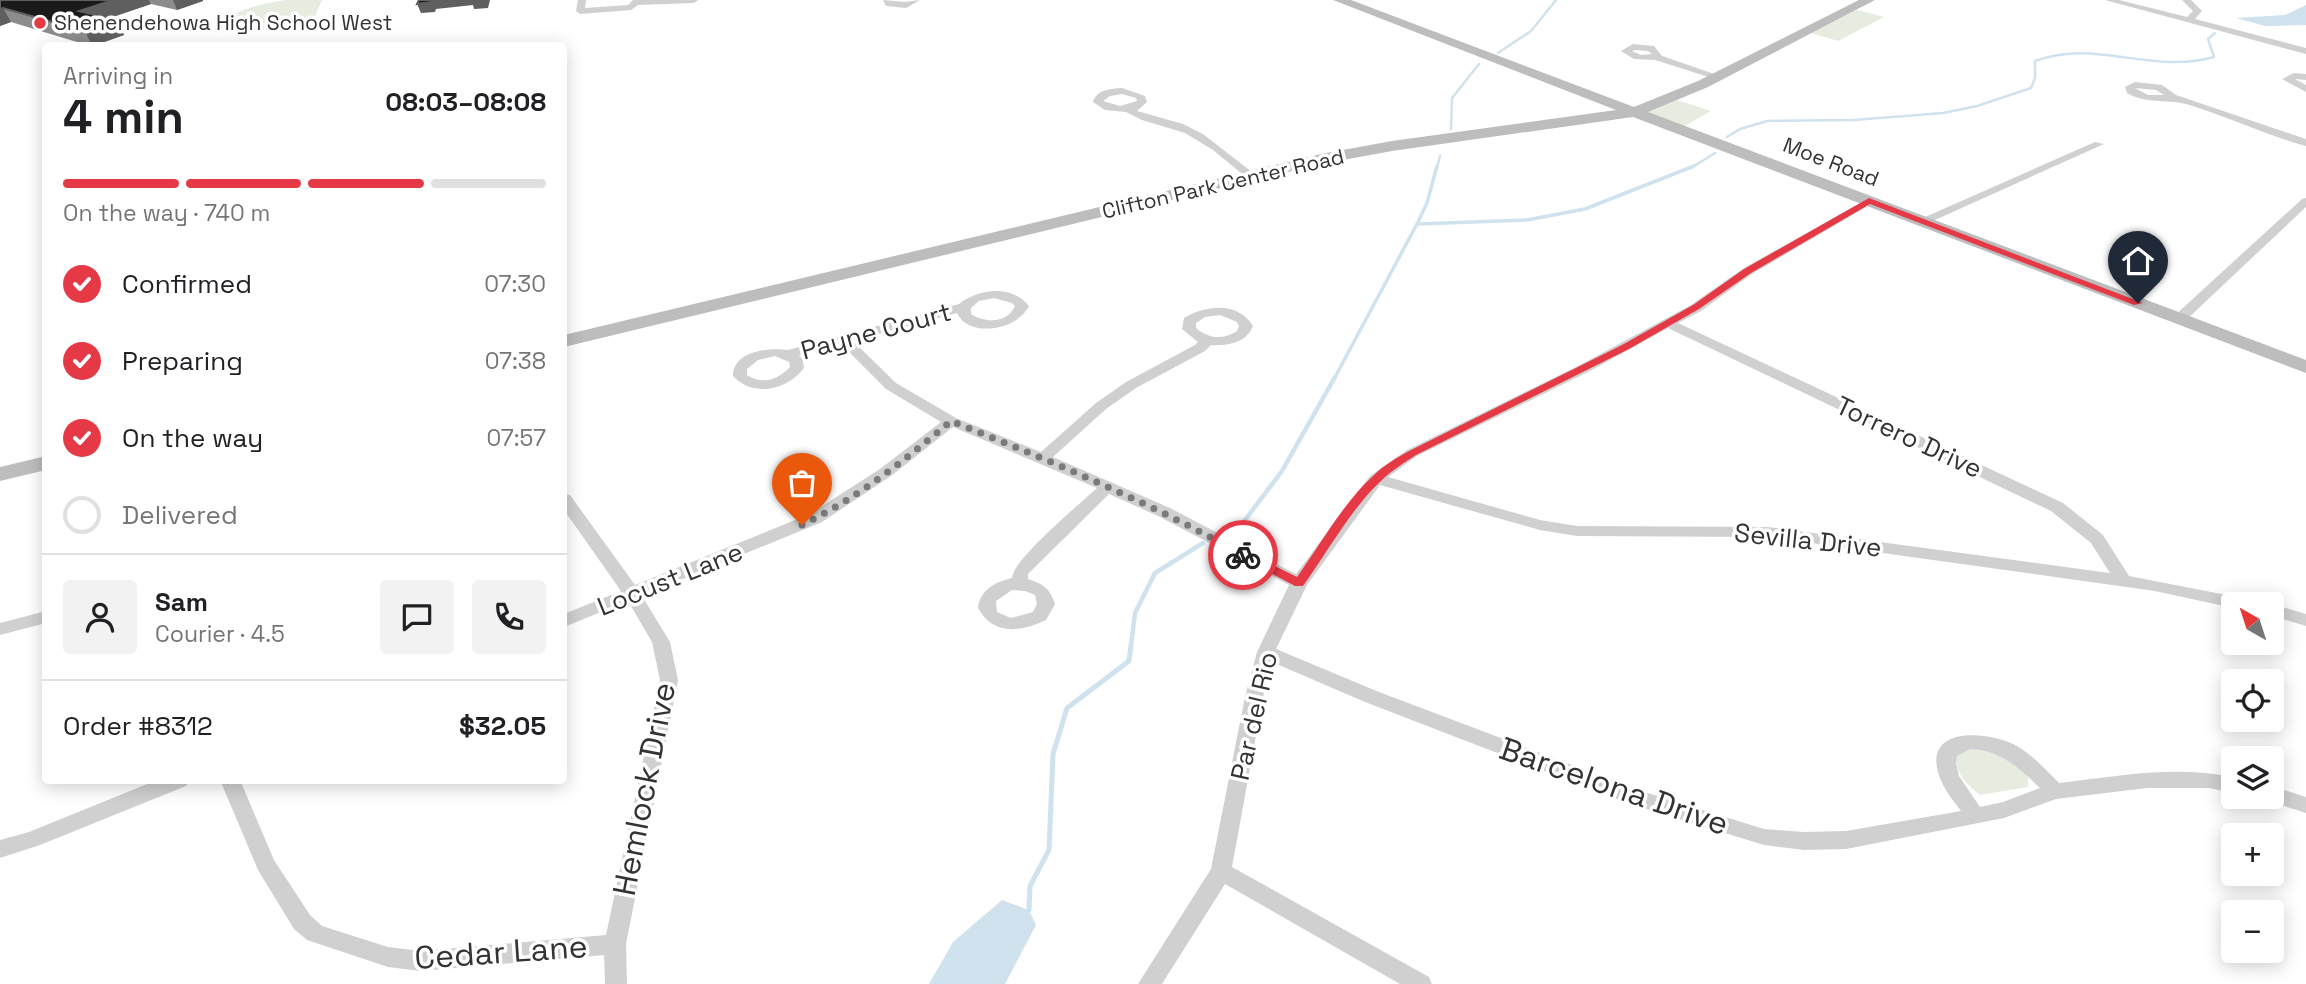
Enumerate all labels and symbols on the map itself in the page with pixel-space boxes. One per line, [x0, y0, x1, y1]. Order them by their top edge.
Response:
place label: Shenendehowa High School West [54, 9, 392, 36]
marker: Shenendehowa High School West [32, 15, 48, 31]
street label: Moe Road [1779, 131, 1883, 192]
street label: Clifton Park Center Road [1099, 143, 1346, 224]
pin [2108, 231, 2168, 303]
street label: Payne Court [797, 295, 955, 367]
street label: Torrero Drive [1830, 388, 1988, 486]
pin [772, 453, 832, 525]
street label: Sevilla Drive [1733, 515, 1883, 565]
courier [1208, 520, 1278, 590]
street label: Locust Lane [592, 534, 748, 624]
north arrow [2221, 592, 2284, 654]
street label: Par del Rio [1223, 648, 1285, 784]
street label: Hemlock Drive [604, 679, 684, 899]
street label: Barcelona Drive [1494, 728, 1734, 844]
street label: Cedar Lane [413, 926, 589, 978]

